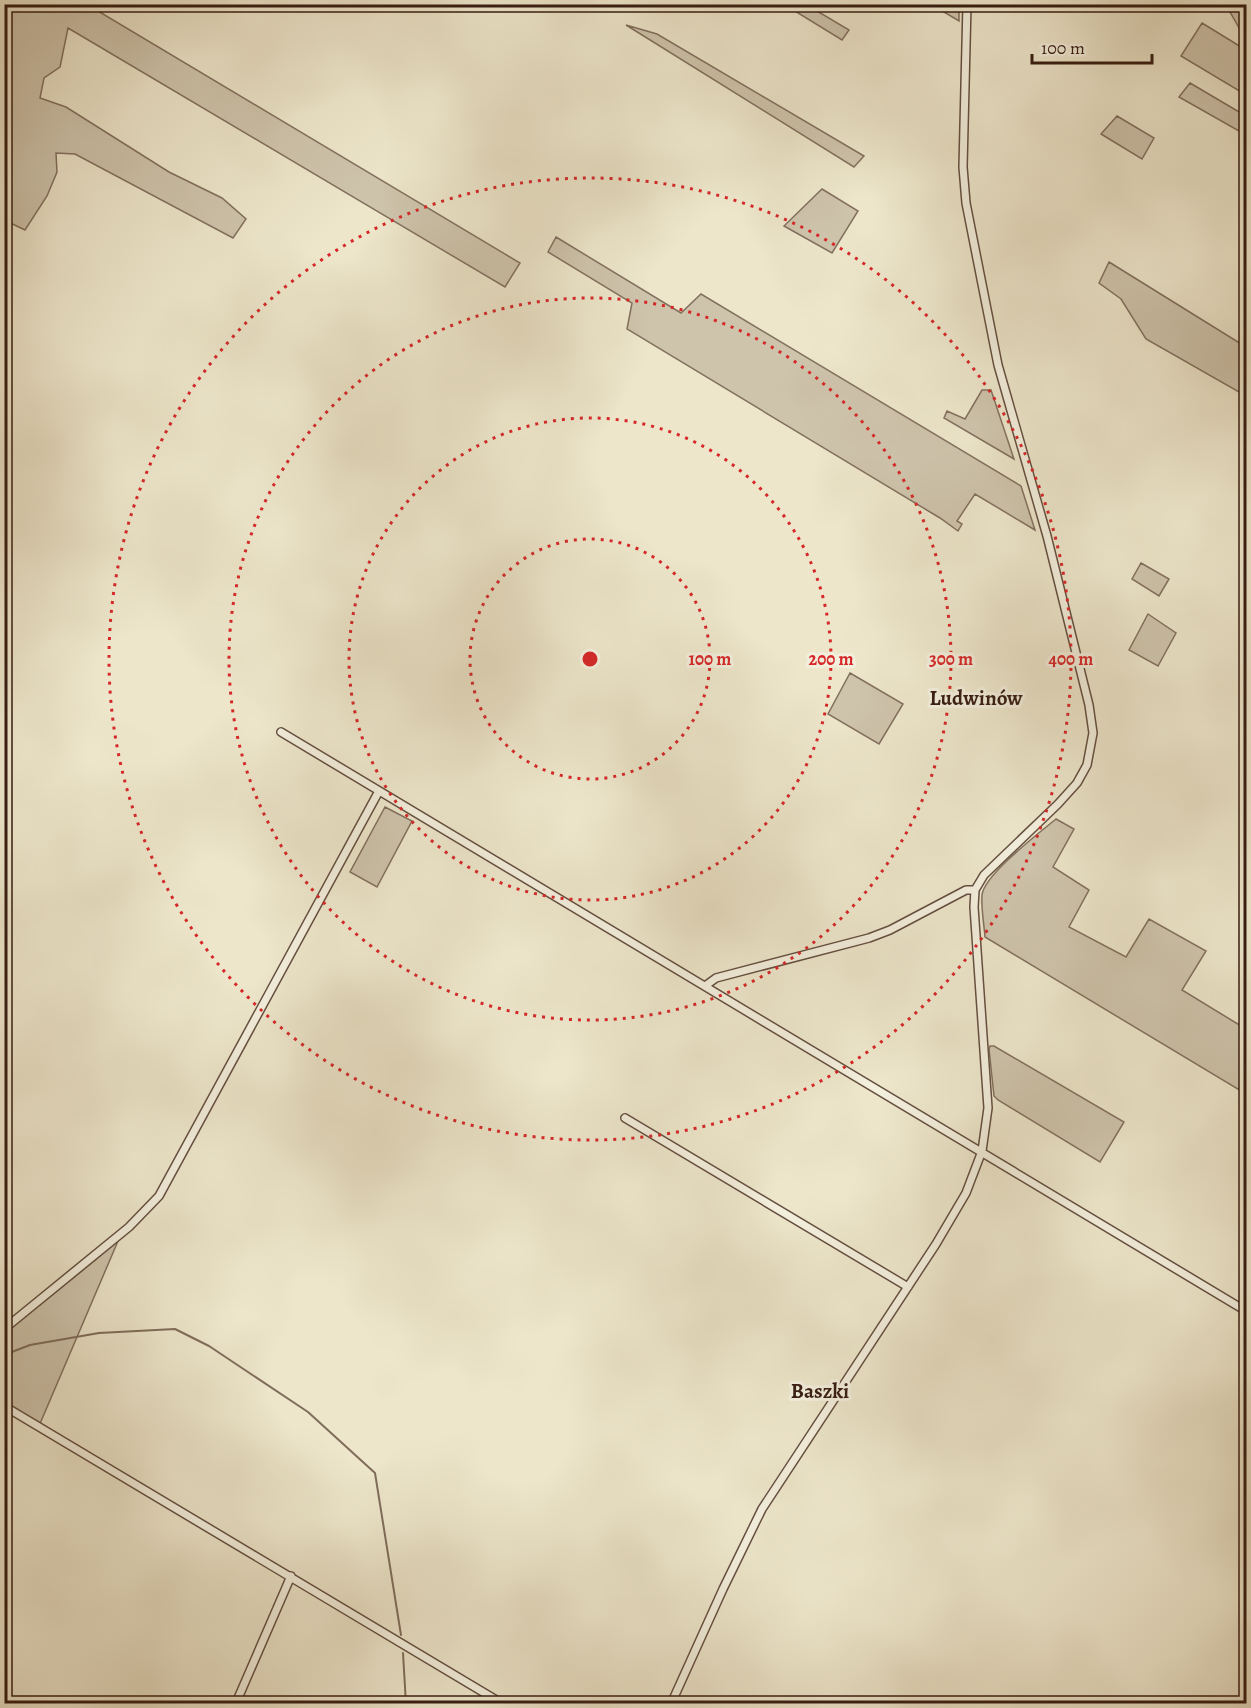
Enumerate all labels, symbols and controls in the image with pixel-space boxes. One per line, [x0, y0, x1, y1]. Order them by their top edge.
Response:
scale bar [1032, 27, 1152, 65]
text: 100 m [1041, 36, 1085, 60]
text: 100 m [689, 647, 731, 671]
text: 200 m [808, 647, 854, 671]
text: 300 m [929, 647, 973, 671]
text: 400 m [1049, 647, 1093, 671]
centre of rings [580, 649, 600, 669]
district label: Ludwinów [929, 684, 1023, 712]
district label: Baszki [791, 1377, 849, 1405]

